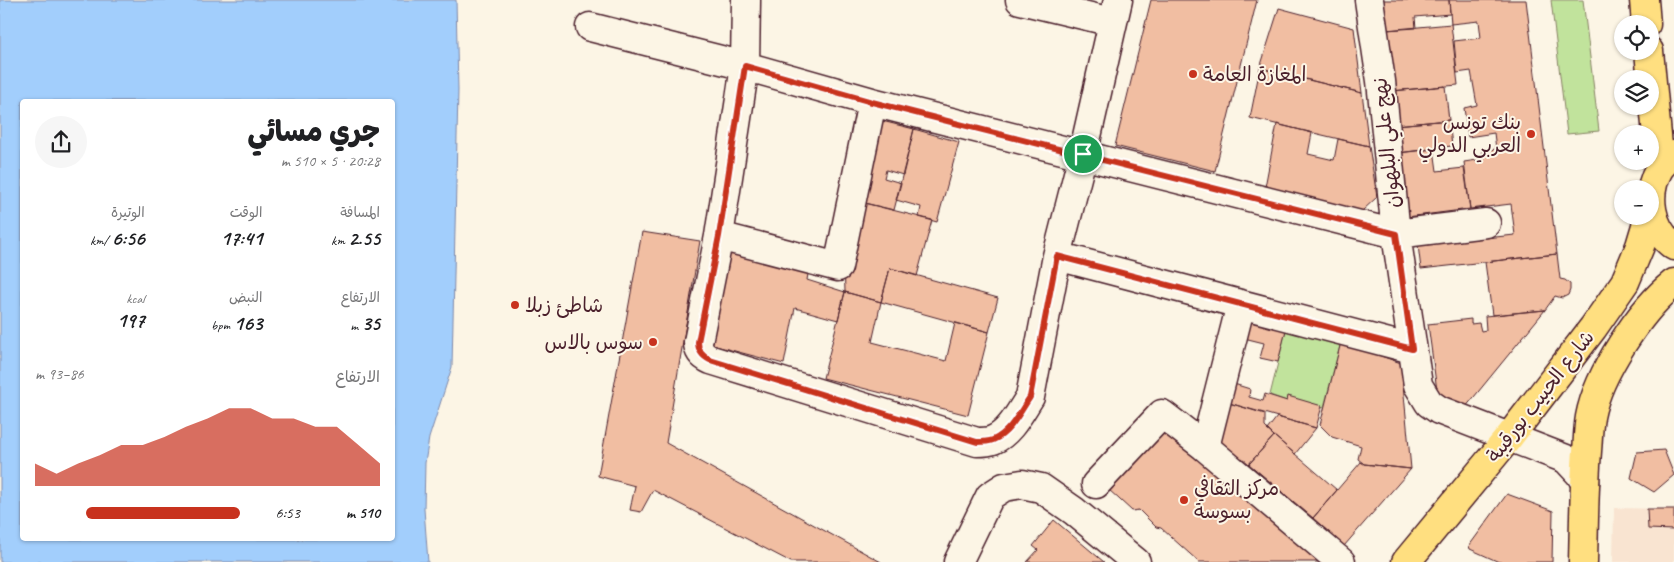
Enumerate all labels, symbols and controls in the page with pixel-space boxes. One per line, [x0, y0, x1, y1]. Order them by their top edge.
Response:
map controls [1614, 15, 1659, 225]
button: locate [1614, 15, 1659, 60]
place label: المغازة العامة [1203, 62, 1306, 87]
marker: المغازة العامة [1187, 68, 1199, 80]
button: layers [1614, 70, 1659, 115]
street label: نهج علي البلهوان [1367, 76, 1411, 210]
place label: بنك تونس العربي الدولي [1418, 110, 1521, 163]
text: جري مسائي [248, 114, 380, 149]
button: share [35, 116, 87, 168]
button: + [1614, 125, 1659, 170]
marker: بنك تونس العربي الدولي [1525, 128, 1537, 140]
pin [1062, 133, 1104, 175]
icon: arrive [1069, 140, 1097, 168]
text: 20:28 · 5 × 510 m [281, 151, 380, 171]
button: − [1614, 180, 1659, 225]
text: الوتيرة [111, 204, 145, 221]
text: الوقت [230, 204, 262, 221]
text: المسافة [340, 204, 380, 221]
text: 6:56 [112, 225, 145, 251]
text: 17:41 [220, 225, 262, 251]
text: 2.55 [348, 225, 380, 251]
text: /km [90, 232, 112, 249]
text: km [331, 232, 348, 249]
text: النبض [229, 289, 262, 306]
text: الارتفاع [341, 289, 380, 306]
text: kcal [126, 290, 145, 307]
place label: شاطئ زبلا [525, 293, 603, 318]
marker: شاطئ زبلا [509, 299, 521, 311]
text: 197 [117, 307, 145, 333]
text: 163 [234, 310, 262, 336]
text: 35 [361, 310, 380, 336]
text: bpm [211, 317, 234, 334]
text: m [350, 317, 361, 334]
street label: شارع الحبيب بورقيبة [1481, 325, 1601, 468]
place label: سوس بالاس [545, 330, 643, 355]
marker: سوس بالاس [647, 336, 659, 348]
text: 86–93 m [35, 364, 84, 384]
text: الارتفاع [335, 367, 380, 387]
place label: مركز الثقافي بسوسة [1194, 475, 1279, 524]
marker: مركز الثقافي بسوسة [1178, 494, 1190, 506]
text: 6:53 [275, 503, 300, 523]
text: 510 m [346, 503, 380, 523]

